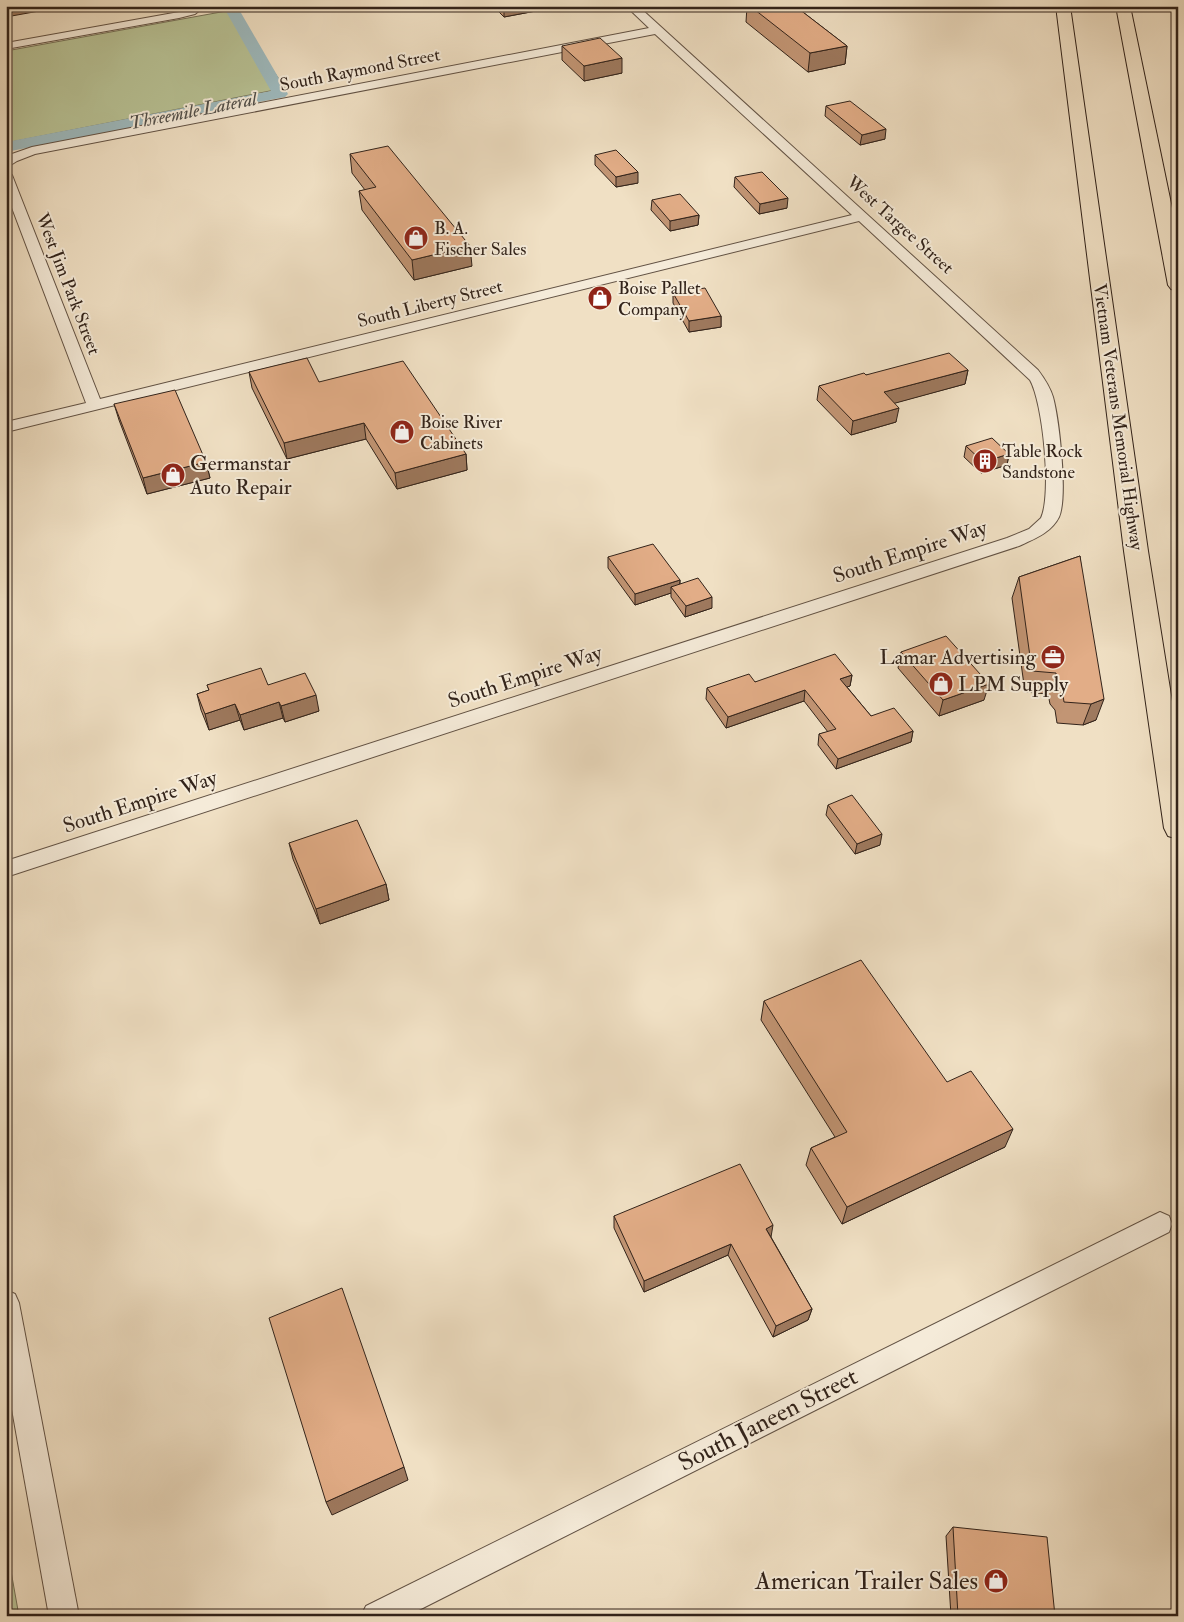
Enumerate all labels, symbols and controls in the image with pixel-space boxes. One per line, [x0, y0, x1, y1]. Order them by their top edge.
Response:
street label: South Raymond Street [278, 43, 442, 97]
water label: Threemile Lateral [127, 87, 260, 135]
street label: West Targee Street [841, 170, 959, 279]
street label: West Jim Park Street [30, 209, 106, 358]
place label: B. A. Fischer Sales [434, 217, 526, 261]
shop icon: B. A. Fischer Sales [403, 225, 429, 251]
street label: South Liberty Street [355, 275, 505, 333]
place label: Boise Pallet Company [618, 277, 701, 321]
street label: Vietnam Veterans Memorial Highway [1088, 282, 1148, 553]
shop icon: Boise Pallet Company [587, 285, 613, 311]
place label: Boise River Cabinets [420, 411, 502, 455]
shop icon: Boise River Cabinets [389, 419, 415, 445]
place label: Table Rock Sandstone [1002, 440, 1083, 484]
building icon: Table Rock Sandstone [972, 448, 998, 474]
place label: Germanstar Auto Repair [189, 450, 292, 501]
shop icon: Germanstar Auto Repair [160, 462, 186, 488]
street label: South Empire Way [830, 514, 991, 590]
street label: South Empire Way [445, 639, 606, 715]
place label: Lamar Advertising [879, 644, 1037, 671]
office icon: Lamar Advertising [1040, 644, 1066, 670]
shop icon: LPM Supply [928, 671, 954, 697]
place label: LPM Supply [958, 671, 1069, 698]
street label: South Empire Way [60, 764, 221, 840]
street label: South Janeen Street [673, 1361, 863, 1479]
place label: American Trailer Sales [754, 1566, 978, 1597]
shop icon: American Trailer Sales [983, 1568, 1009, 1594]

